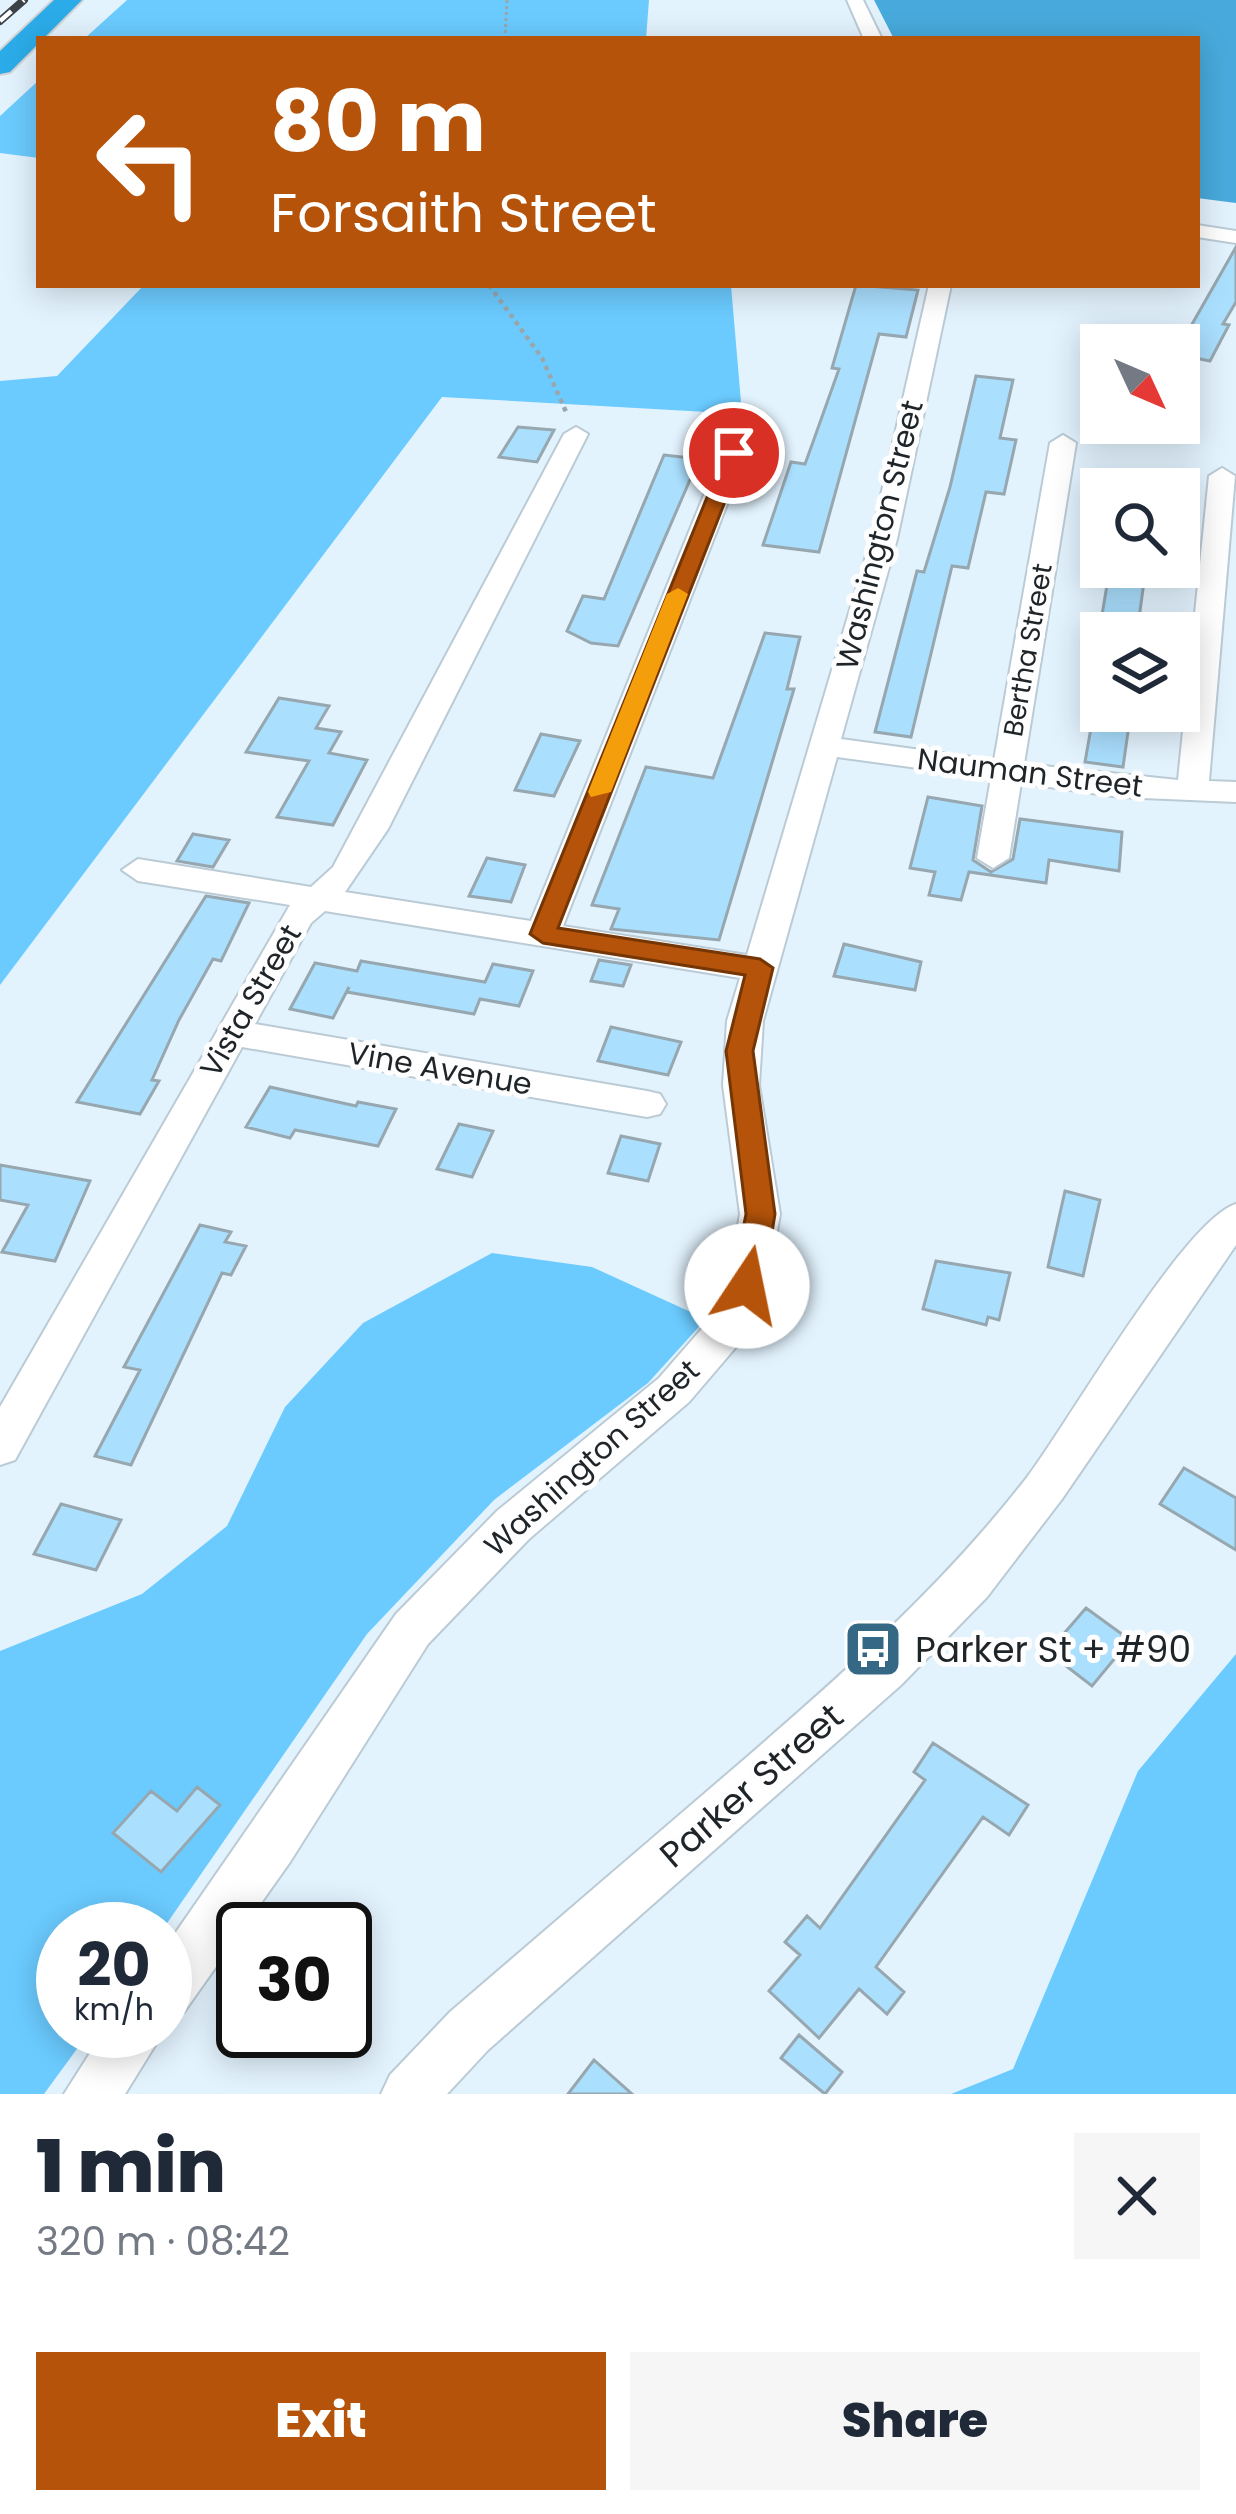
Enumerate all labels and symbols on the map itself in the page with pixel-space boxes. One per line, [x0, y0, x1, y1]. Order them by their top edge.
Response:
north arrow [1080, 324, 1200, 444]
street label: Washington Street [825, 396, 934, 674]
pin [683, 402, 785, 504]
street label: Bertha Street [994, 561, 1061, 739]
street label: Nauman Street [915, 737, 1145, 808]
street label: Vista Street [189, 916, 312, 1085]
street label: Vine Avenue [345, 1031, 535, 1106]
position arrow [684, 1223, 810, 1349]
street label: Washington Street [475, 1349, 709, 1566]
bus stop icon: Parker St + #90 [842, 1618, 904, 1680]
place label: Parker St + #90 [915, 1624, 1191, 1675]
street label: Parker Street [649, 1691, 854, 1879]
speed limit sign: 30 [216, 1902, 372, 2058]

